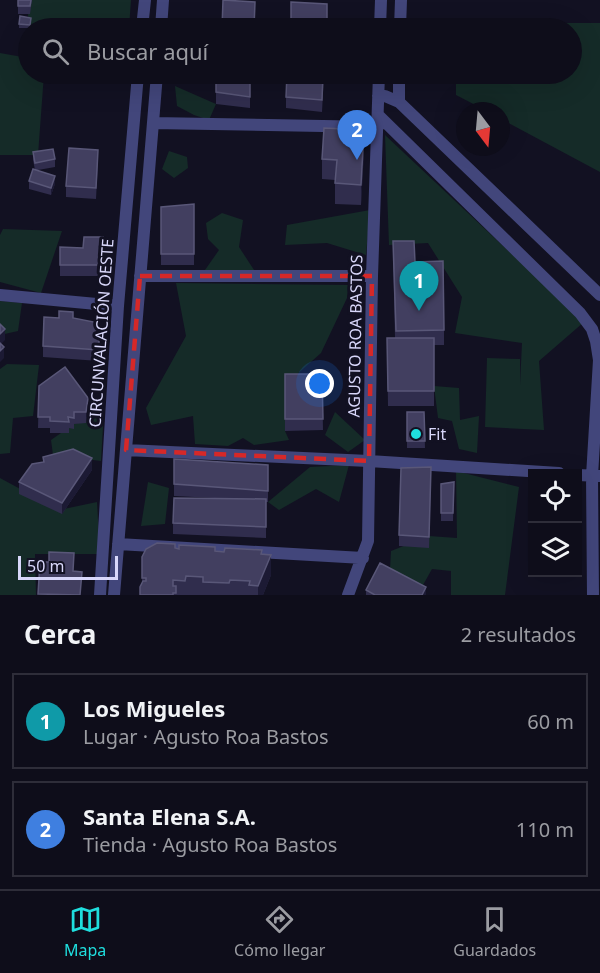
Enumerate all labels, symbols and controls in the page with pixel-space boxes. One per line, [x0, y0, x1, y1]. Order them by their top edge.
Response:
search box [18, 18, 582, 84]
icon: search [39, 35, 72, 68]
text: Buscar aquí [87, 36, 208, 66]
north arrow [456, 102, 510, 156]
pin: 2 [338, 110, 376, 160]
street label: CIRCUNVALACIÓN OESTE [83, 238, 119, 428]
street label: AGUSTO ROA BASTOS [343, 254, 367, 418]
pin: 1 [400, 262, 438, 311]
your location [305, 369, 334, 398]
place label: Fit [428, 423, 446, 445]
marker: Fit [409, 427, 423, 441]
map controls [528, 469, 582, 577]
button: locate [528, 469, 582, 523]
button: layers [528, 523, 582, 577]
scale bar [18, 553, 118, 580]
text: 50 m [27, 555, 64, 577]
text: Cerca [24, 616, 96, 652]
text: 2 resultados [461, 621, 576, 648]
text: Los Migueles [83, 693, 225, 723]
text: 1 [40, 708, 51, 735]
text: 60 m [527, 708, 574, 735]
text: Lugar · Agusto Roa Bastos [83, 723, 329, 750]
text: Santa Elena S.A. [83, 801, 256, 831]
text: 2 [40, 816, 51, 843]
text: 110 m [516, 816, 574, 843]
text: Tienda · Agusto Roa Bastos [83, 831, 337, 858]
tab: Mapa [64, 903, 106, 961]
tab: Cómo llegar [234, 903, 325, 961]
tab: Guardados [453, 903, 536, 961]

